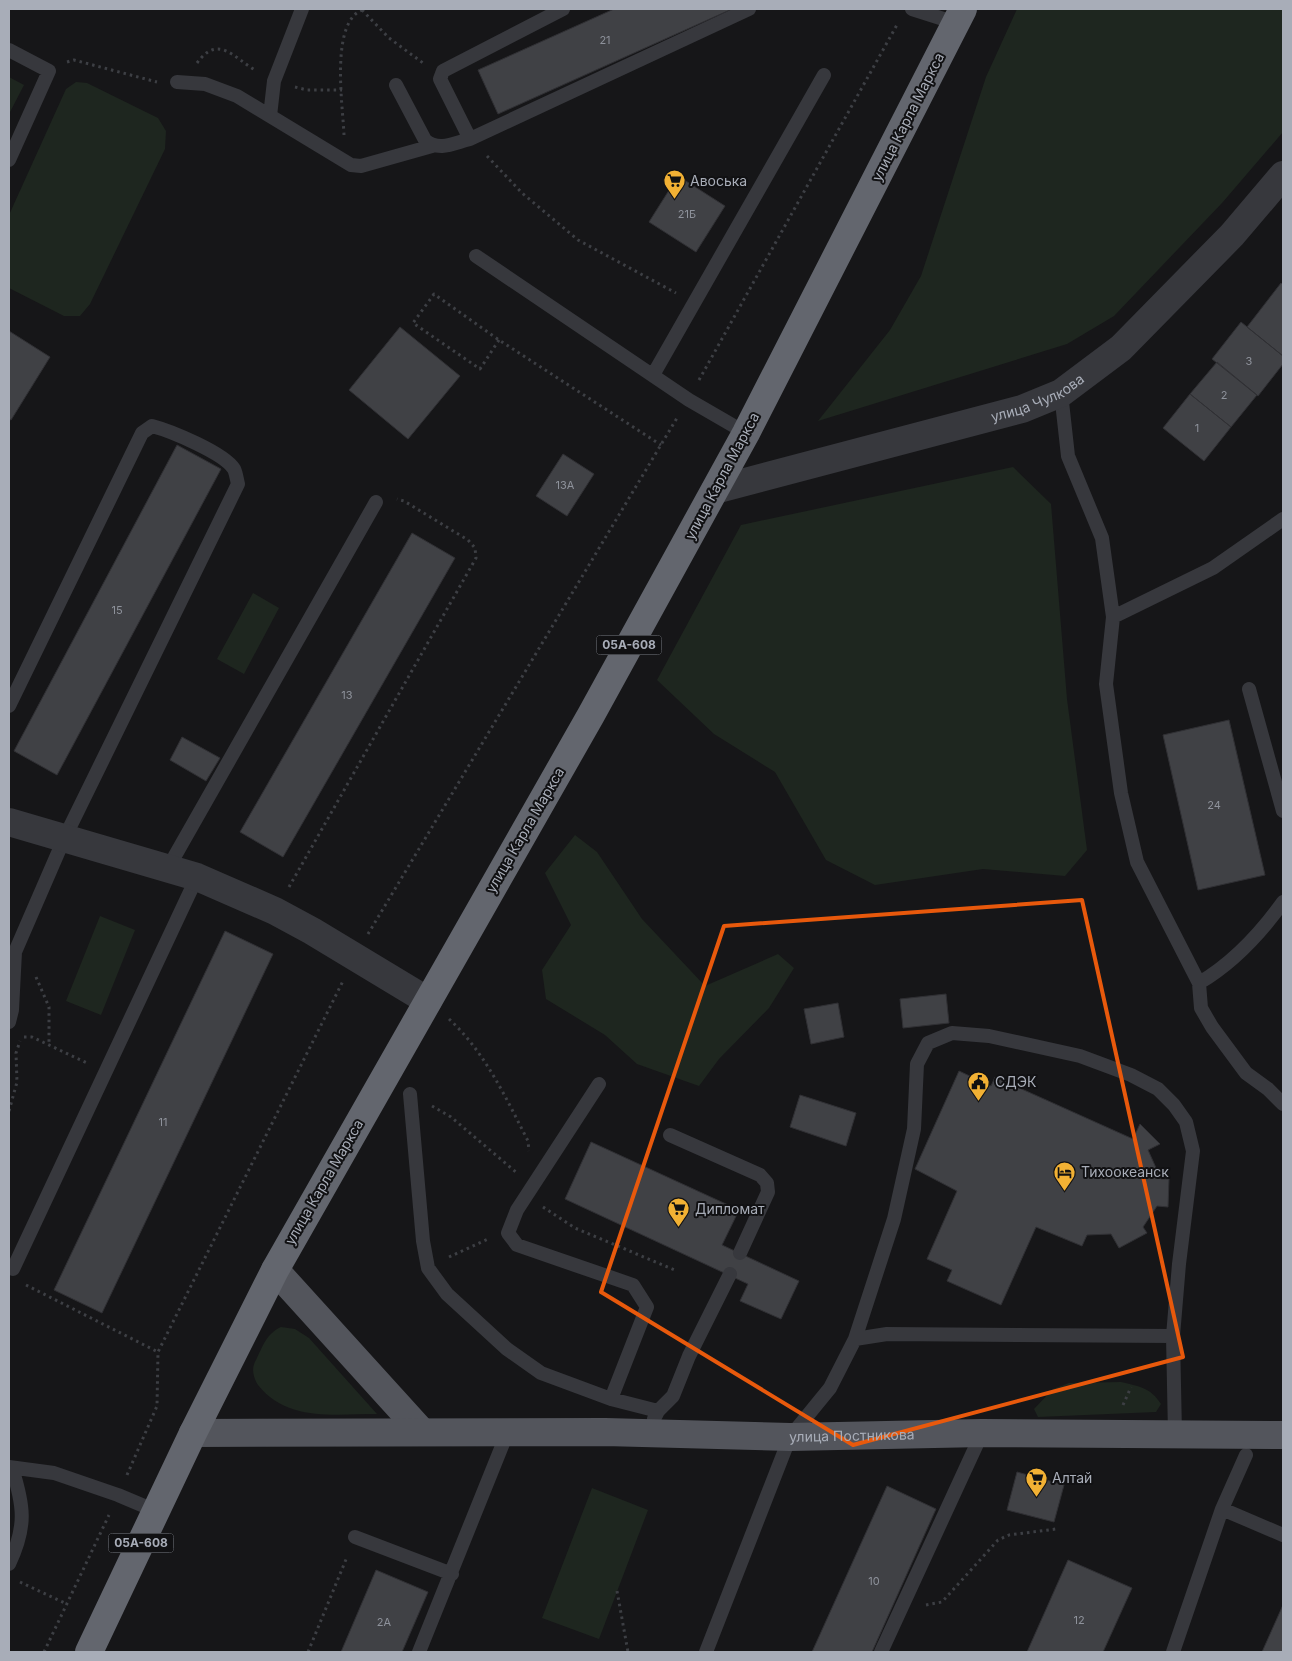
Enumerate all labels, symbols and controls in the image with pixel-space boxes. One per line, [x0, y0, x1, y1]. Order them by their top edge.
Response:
house number: 21 [599, 33, 611, 47]
street label: улица Карла Маркса [868, 50, 947, 184]
supermarket icon: Авоська [662, 169, 686, 200]
place label: Авоська [690, 172, 747, 189]
house number: 21Б [678, 207, 696, 221]
house number: 3 [1246, 354, 1253, 368]
street label: улица Чулкова [989, 370, 1087, 425]
house number: 2 [1221, 388, 1227, 402]
street label: улица Карла Маркса [681, 409, 762, 542]
house number: 1 [1195, 421, 1199, 435]
house number: 13А [556, 478, 575, 492]
house number: 15 [111, 603, 123, 617]
road number: 05А-608 [596, 636, 662, 654]
house number: 13 [341, 688, 353, 702]
street label: улица Карла Маркса [482, 764, 567, 895]
house number: 24 [1207, 798, 1221, 812]
public building icon: СДЭК [967, 1070, 991, 1101]
place label: СДЭК [995, 1073, 1037, 1090]
house number: 11 [159, 1115, 167, 1129]
street label: улица Карла Маркса [281, 1116, 366, 1247]
hotel icon: Тихоокеанск [1053, 1160, 1077, 1191]
place label: Тихоокеанск [1081, 1163, 1169, 1180]
supermarket icon: Дипломат [667, 1197, 691, 1228]
place label: Дипломат [695, 1200, 765, 1217]
street label: улица Постникова [789, 1425, 915, 1445]
supermarket icon: Алтай [1024, 1466, 1048, 1497]
place label: Алтай [1052, 1469, 1092, 1486]
road number: 05А-608 [108, 1534, 174, 1552]
house number: 10 [868, 1574, 880, 1588]
house number: 12 [1073, 1613, 1085, 1627]
house number: 2А [377, 1615, 392, 1629]

